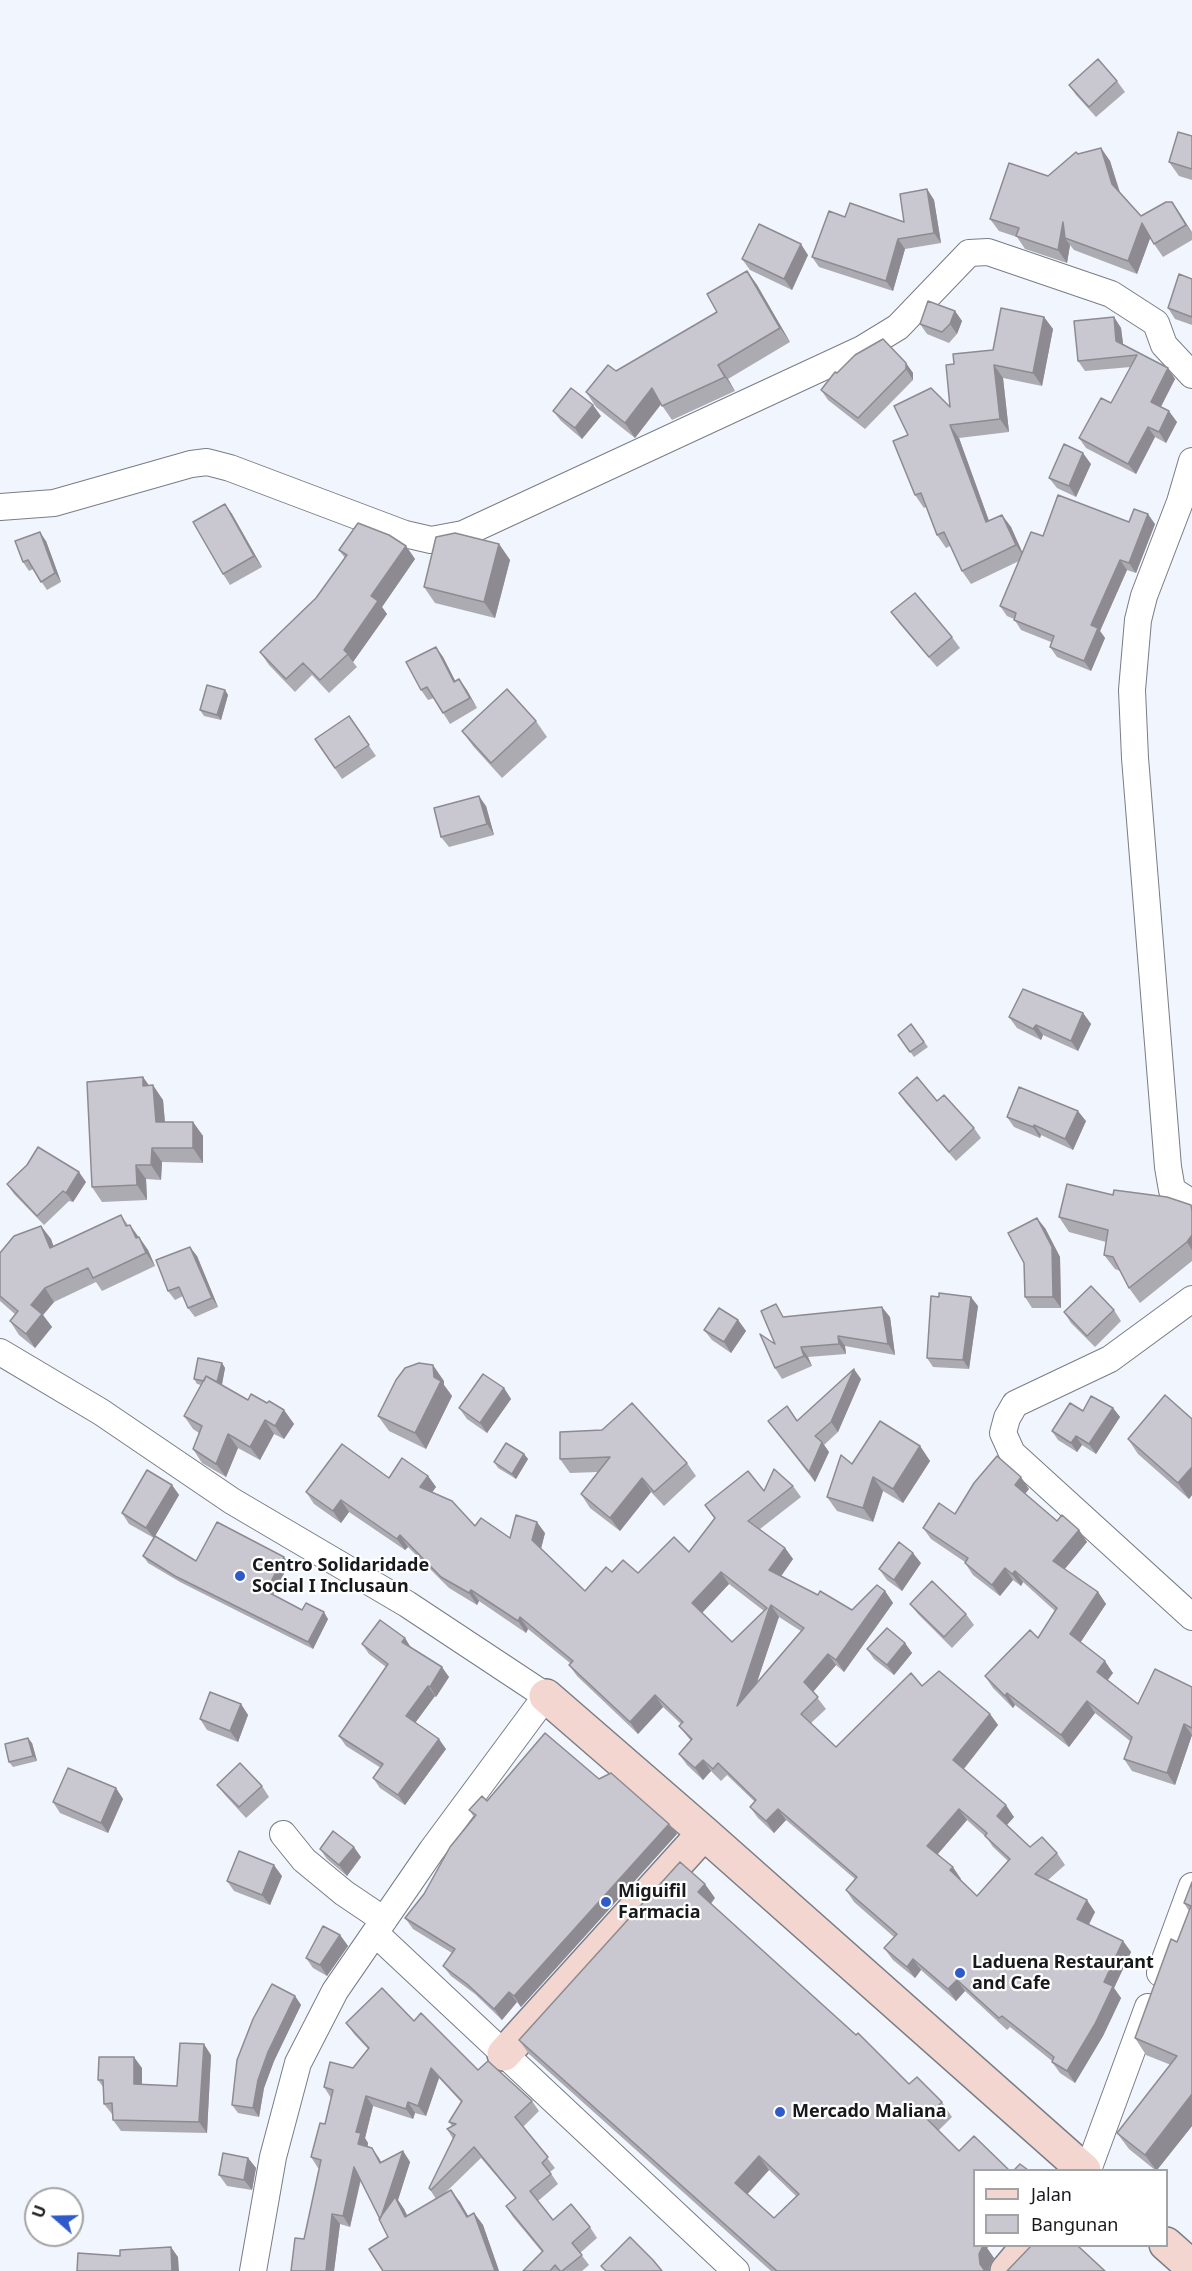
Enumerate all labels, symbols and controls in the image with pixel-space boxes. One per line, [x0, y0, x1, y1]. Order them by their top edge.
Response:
place label: Centro Solidaridade Social I Inclusaun [252, 1555, 429, 1598]
marker: Centro Solidaridade Social I Inclusaun [233, 1569, 247, 1583]
place label: Miguifil Farmacia [618, 1881, 700, 1924]
marker: Miguifil Farmacia [599, 1895, 613, 1909]
place label: Laduena Restaurant and Cafe [972, 1952, 1154, 1994]
marker: Laduena Restaurant and Cafe [953, 1966, 967, 1980]
place label: Mercado Maliana [792, 2101, 947, 2123]
marker: Mercado Maliana [773, 2105, 787, 2119]
legend [973, 2169, 1168, 2247]
text: Jalan [1031, 2182, 1072, 2206]
north arrow [24, 2187, 84, 2247]
text: U [27, 2202, 51, 2221]
text: Bangunan [1031, 2212, 1118, 2236]

